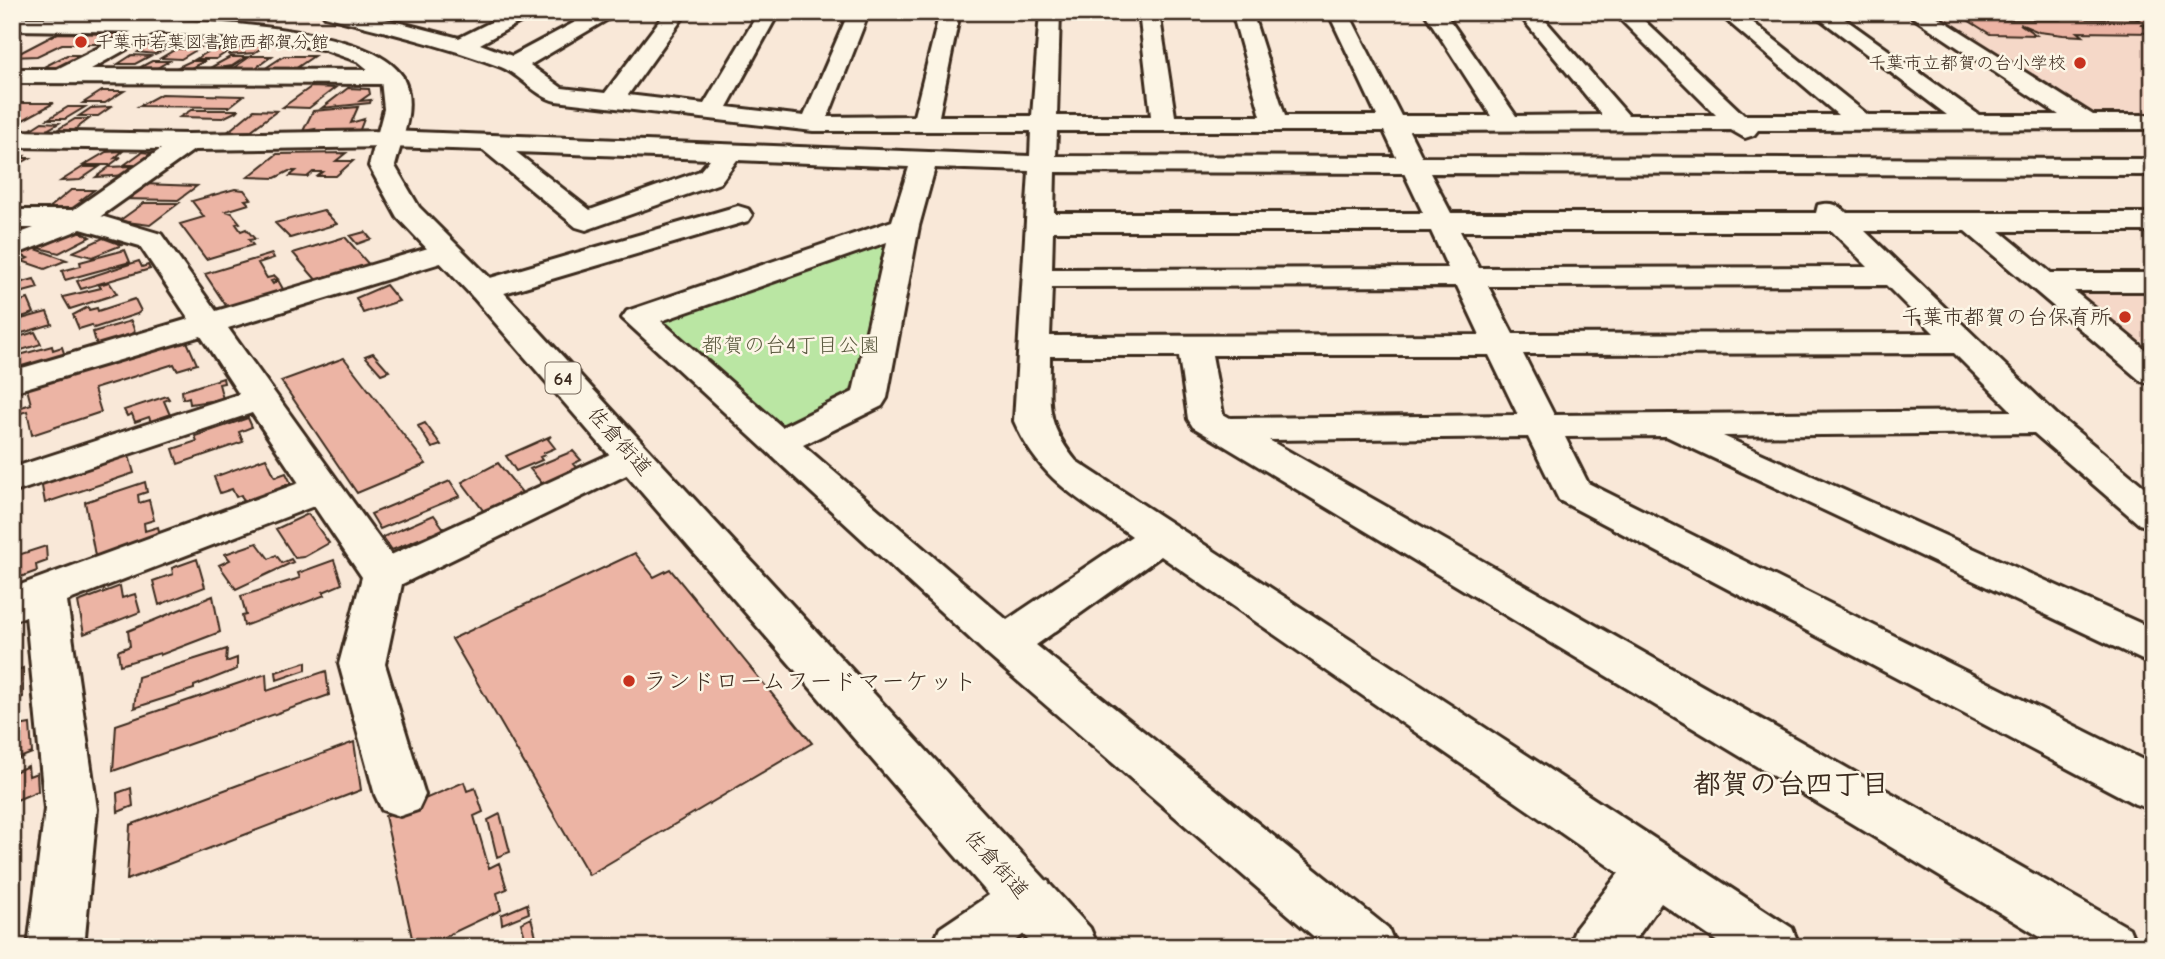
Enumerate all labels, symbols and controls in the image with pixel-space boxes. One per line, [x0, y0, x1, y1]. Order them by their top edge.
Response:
place label: 千葉市若葉図書館西都賀分館 [95, 32, 329, 53]
marker: 千葉市若葉図書館西都賀分館 [73, 34, 89, 50]
place label: 千葉市立都賀の台小学校 [1868, 53, 2066, 74]
marker: 千葉市立都賀の台小学校 [2072, 55, 2088, 71]
place label: 千葉市都賀の台保育所 [1901, 305, 2111, 329]
marker: 千葉市都賀の台保育所 [2117, 309, 2133, 325]
park label: 都賀の台4丁目公園 [702, 333, 880, 357]
road number: 64 [546, 362, 580, 394]
street label: 佐倉街道 [583, 402, 657, 480]
place label: ランドロームフードマーケット [643, 667, 977, 695]
marker: ランドロームフードマーケット [621, 673, 637, 689]
district label: 都賀の台四丁目 [1693, 768, 1889, 800]
street label: 佐倉街道 [960, 825, 1034, 903]

